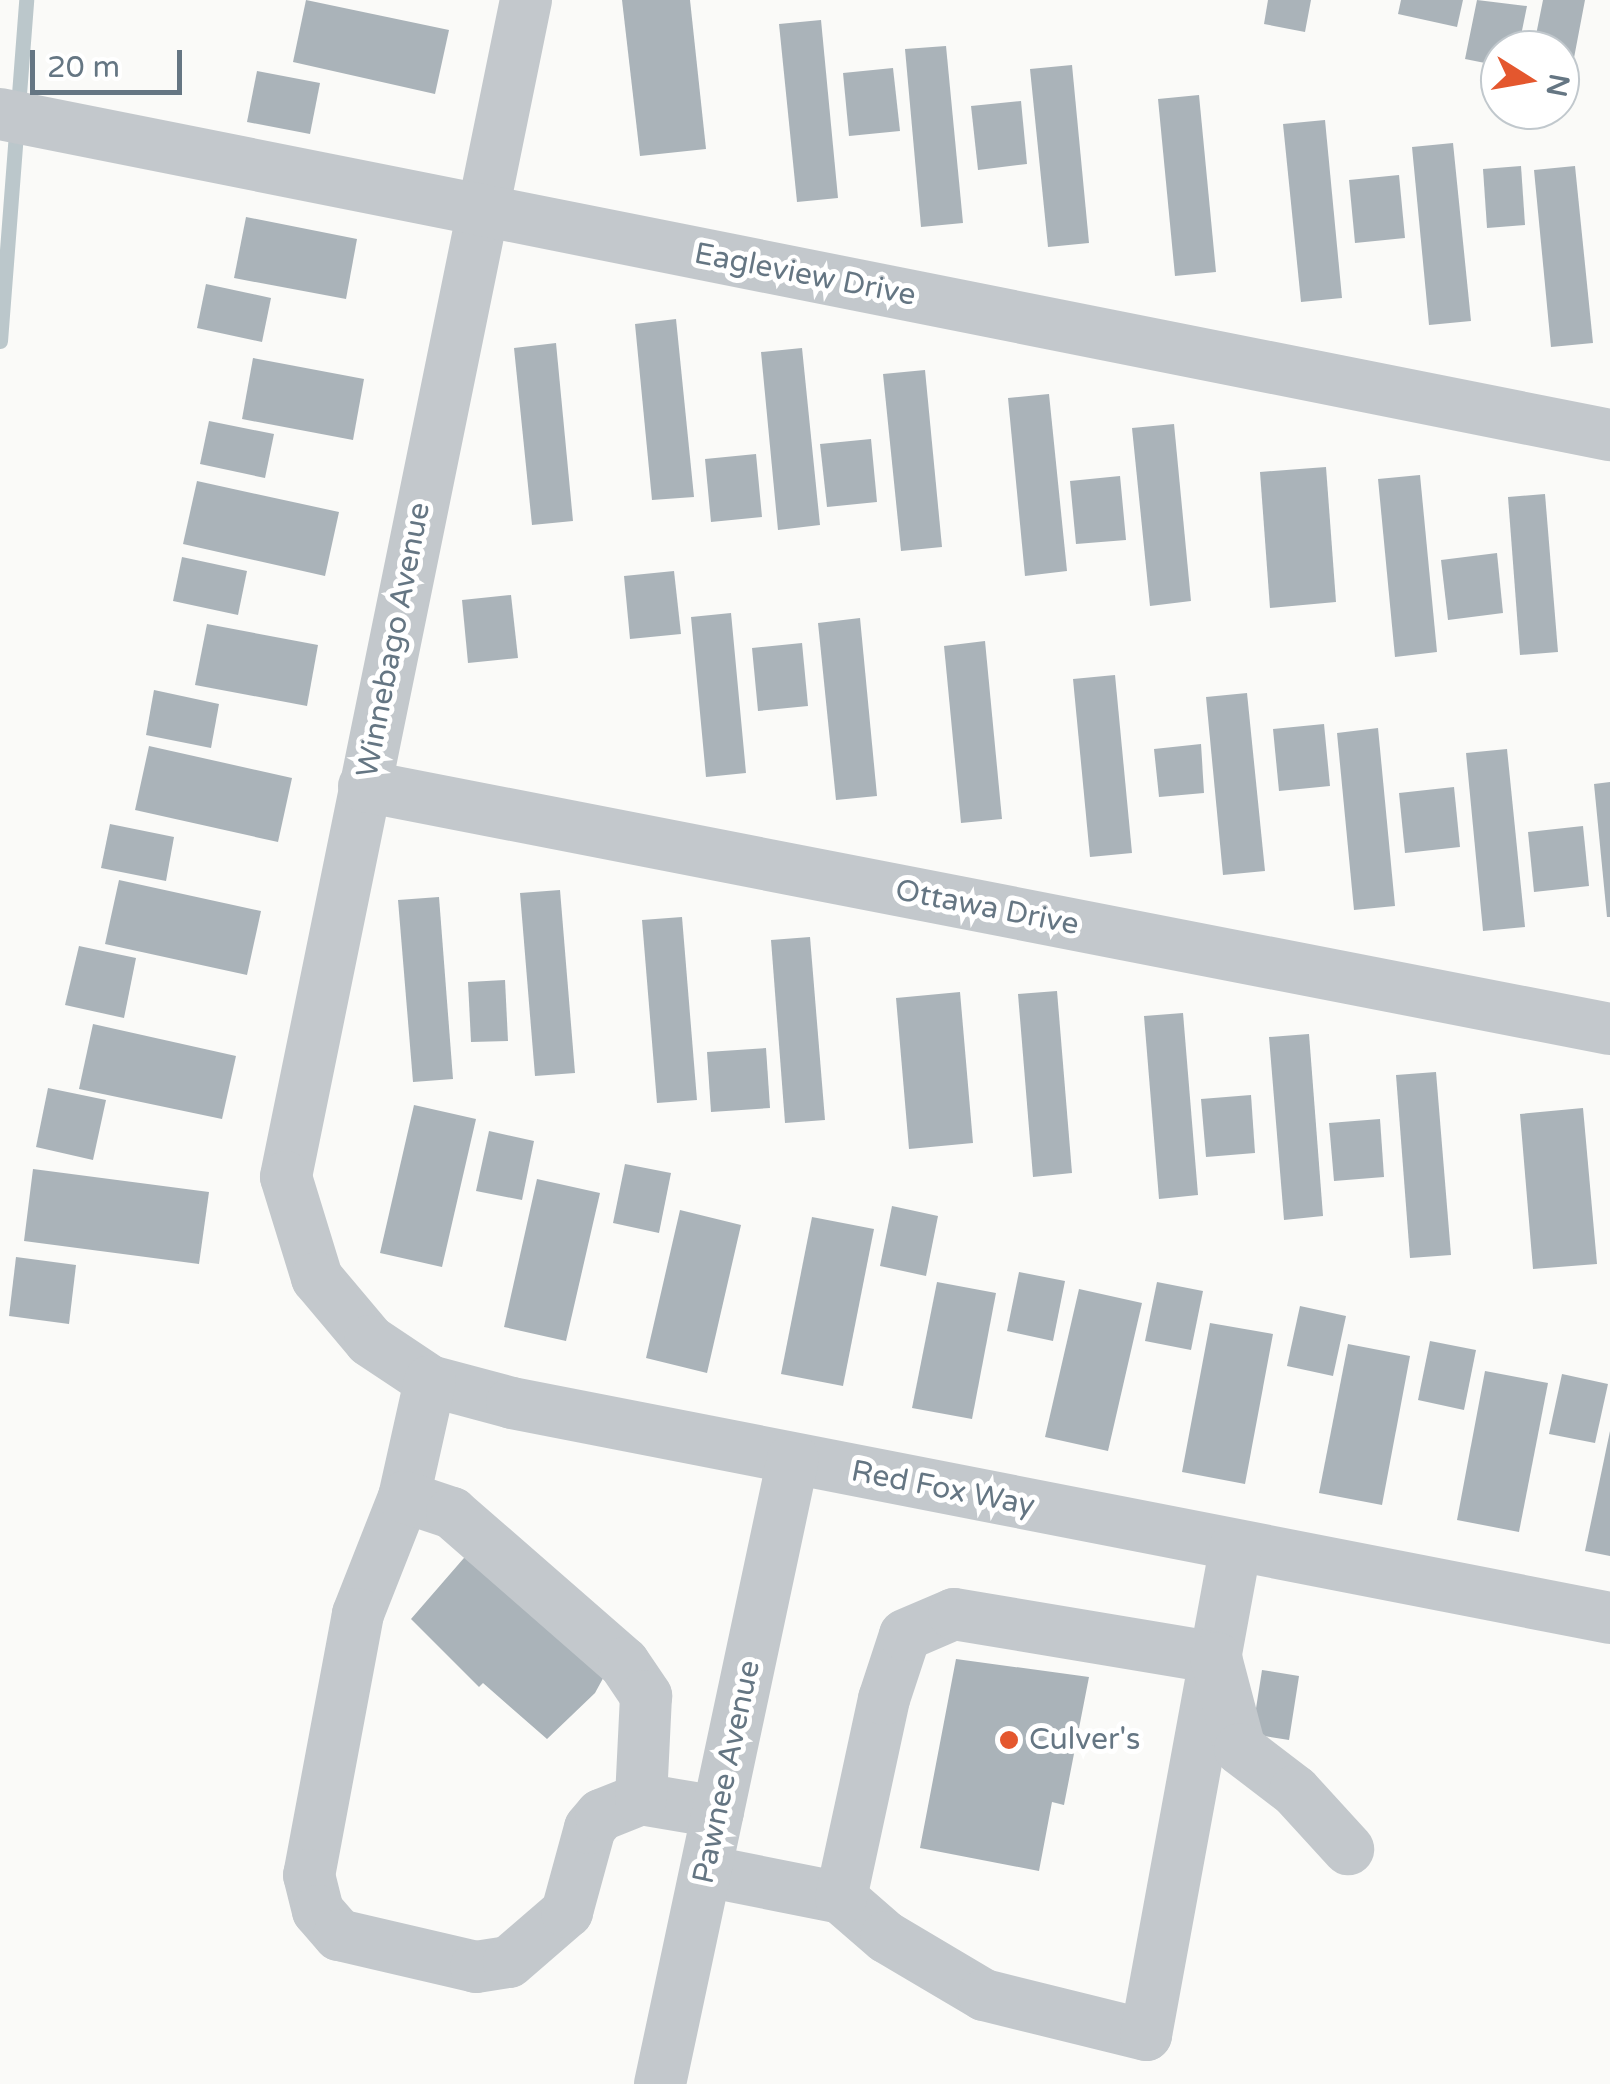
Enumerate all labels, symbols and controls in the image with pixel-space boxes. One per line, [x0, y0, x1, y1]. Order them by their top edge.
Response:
scale bar [35, 30, 188, 92]
north arrow [1480, 30, 1580, 130]
text: 20 m [47, 49, 120, 86]
text: N [1539, 71, 1576, 100]
street label: Eagleview Drive [691, 236, 919, 314]
street label: Winnebago Avenue [350, 500, 438, 780]
street label: Ottawa Drive [892, 873, 1082, 943]
street label: Red Fox Way [848, 1454, 1038, 1524]
street label: Pawnee Avenue [686, 1657, 768, 1887]
place label: Culver's [1029, 1722, 1140, 1758]
marker: Culver's [998, 1729, 1020, 1751]

